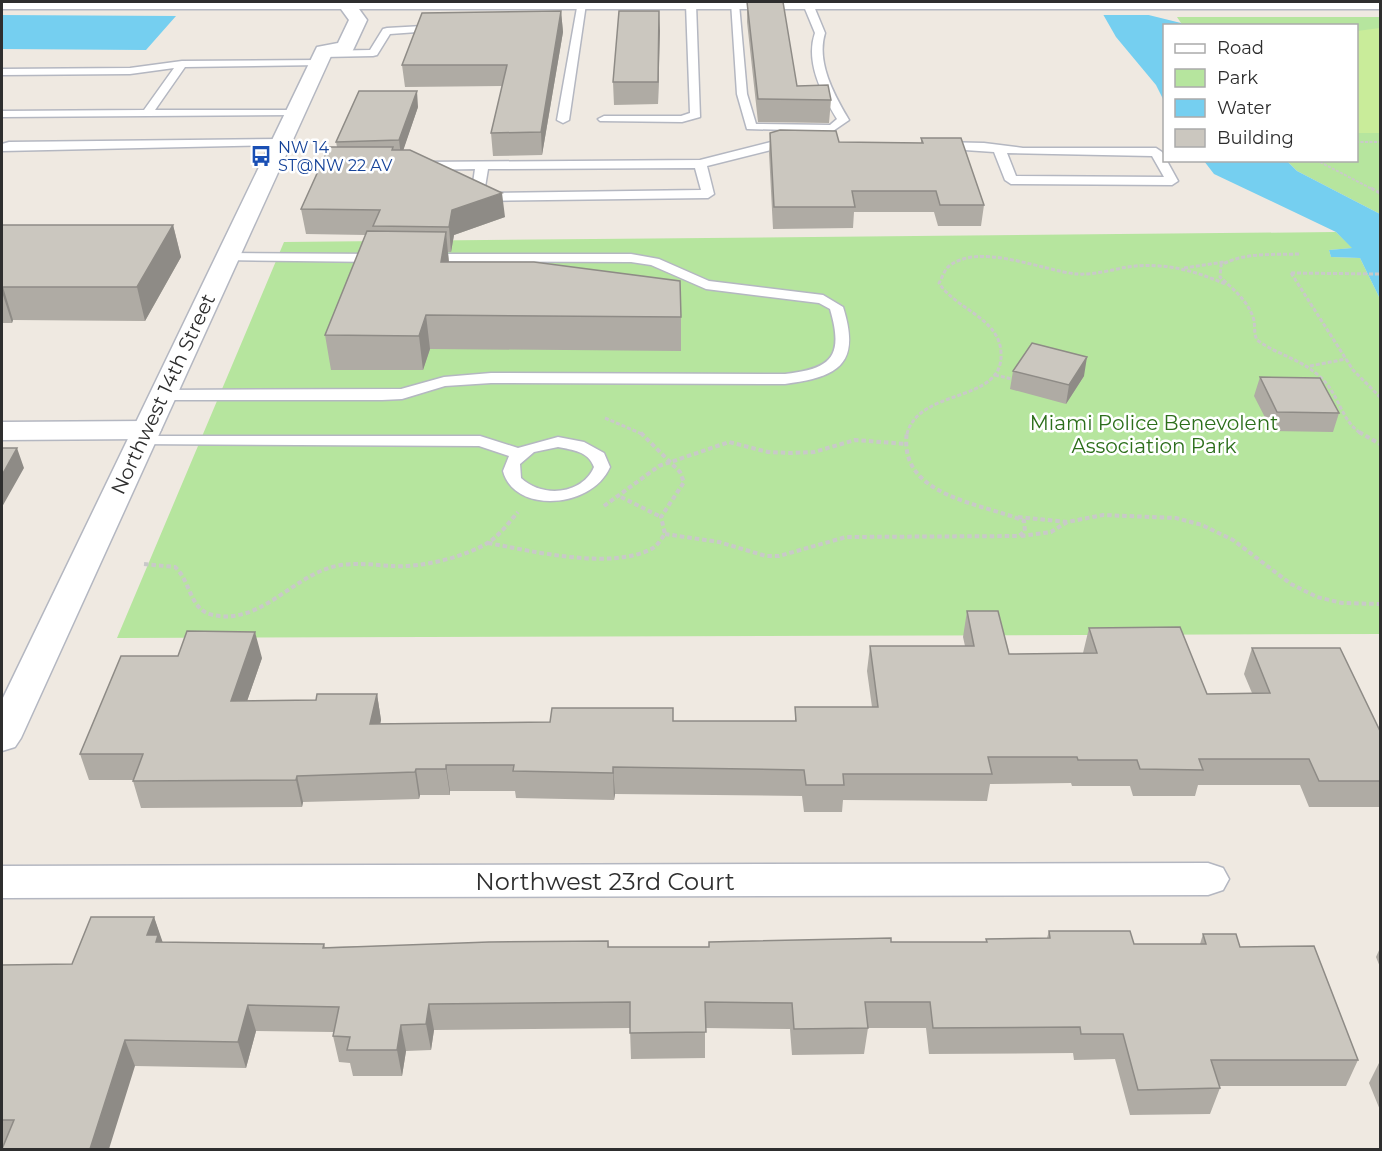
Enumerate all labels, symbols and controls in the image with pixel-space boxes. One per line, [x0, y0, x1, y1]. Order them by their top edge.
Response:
legend [1163, 24, 1358, 162]
text: Road [1217, 37, 1264, 59]
text: Park [1217, 67, 1258, 89]
text: Water [1217, 97, 1272, 119]
text: Building [1217, 127, 1294, 149]
place label: NW 14 ST@NW 22 AV [278, 138, 393, 175]
bus stop icon: NW 14 ST@NW 22 AV [249, 144, 273, 168]
street label: Northwest 14th Street [106, 290, 220, 498]
park label: Miami Police Benevolent Association Park [1030, 411, 1278, 458]
street label: Northwest 23rd Court [475, 867, 735, 896]

